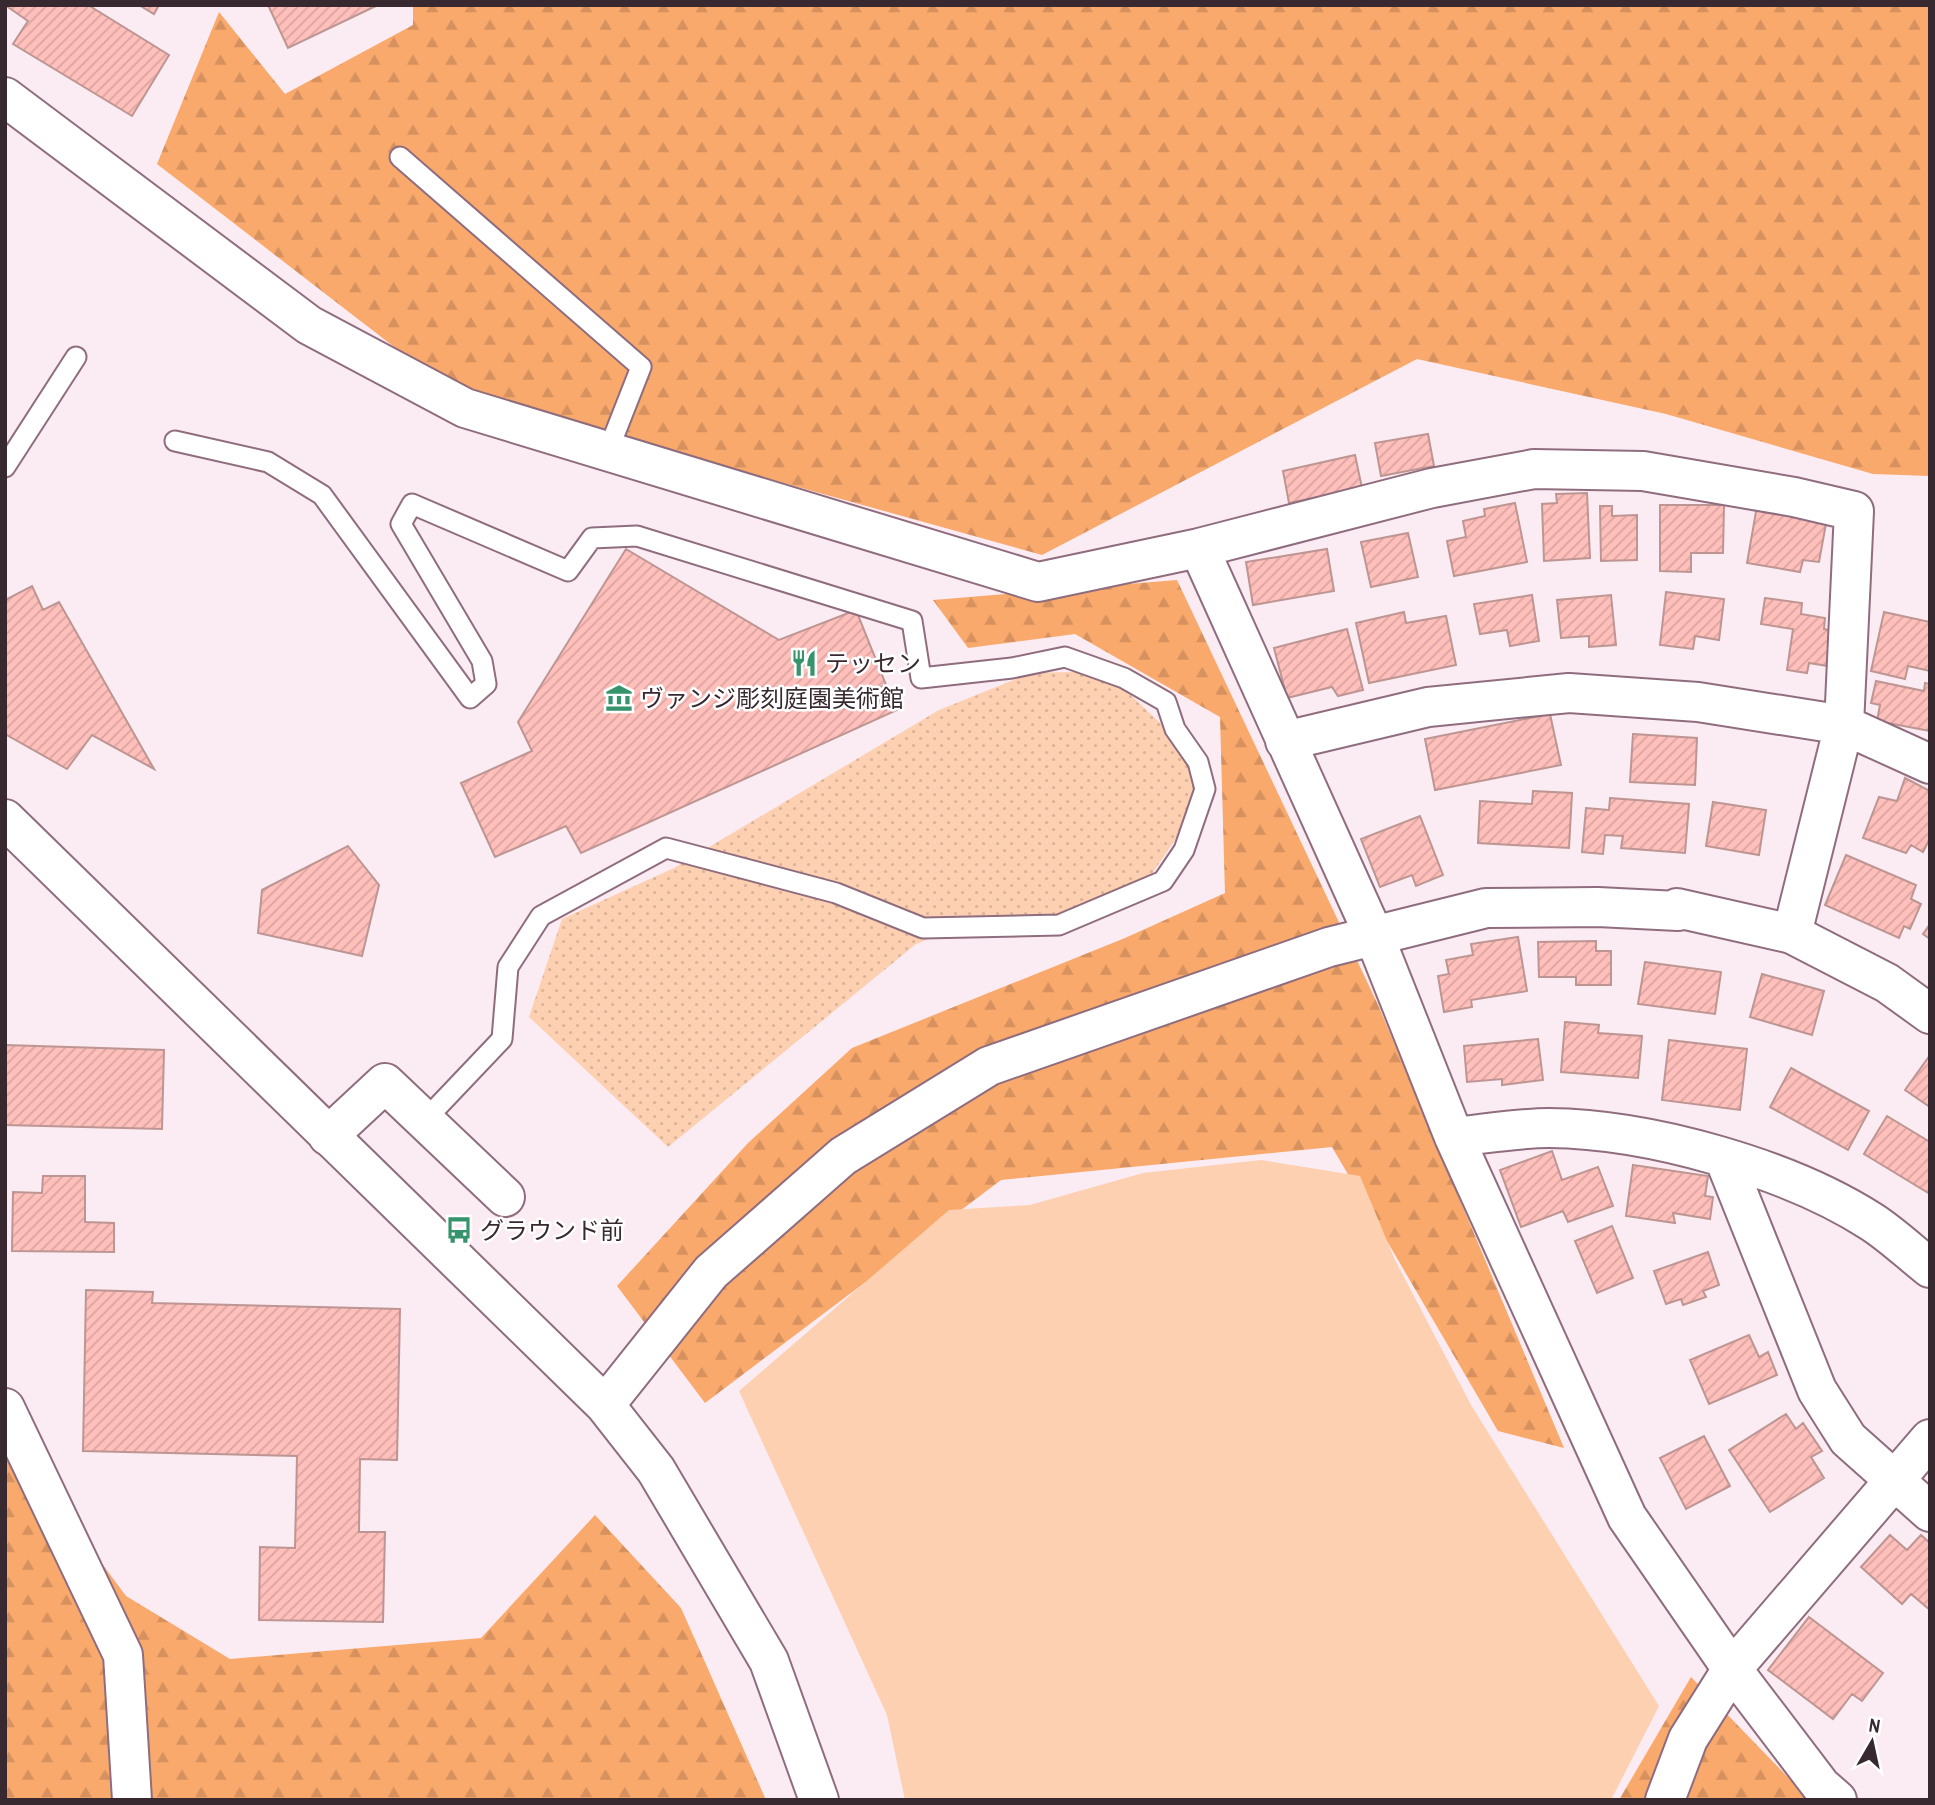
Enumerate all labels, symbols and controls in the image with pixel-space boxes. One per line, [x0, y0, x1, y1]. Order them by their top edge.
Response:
place label: テッセン [825, 647, 921, 679]
restaurant icon: テッセン [789, 648, 819, 678]
place label: ヴァンジ彫刻庭園美術館 [640, 682, 904, 714]
museum icon: ヴァンジ彫刻庭園美術館 [604, 683, 634, 713]
place label: グラウンド前 [480, 1214, 624, 1246]
bus stop icon: グラウンド前 [444, 1215, 474, 1245]
north arrow [1837, 1707, 1907, 1777]
text: N [1867, 1711, 1882, 1739]

